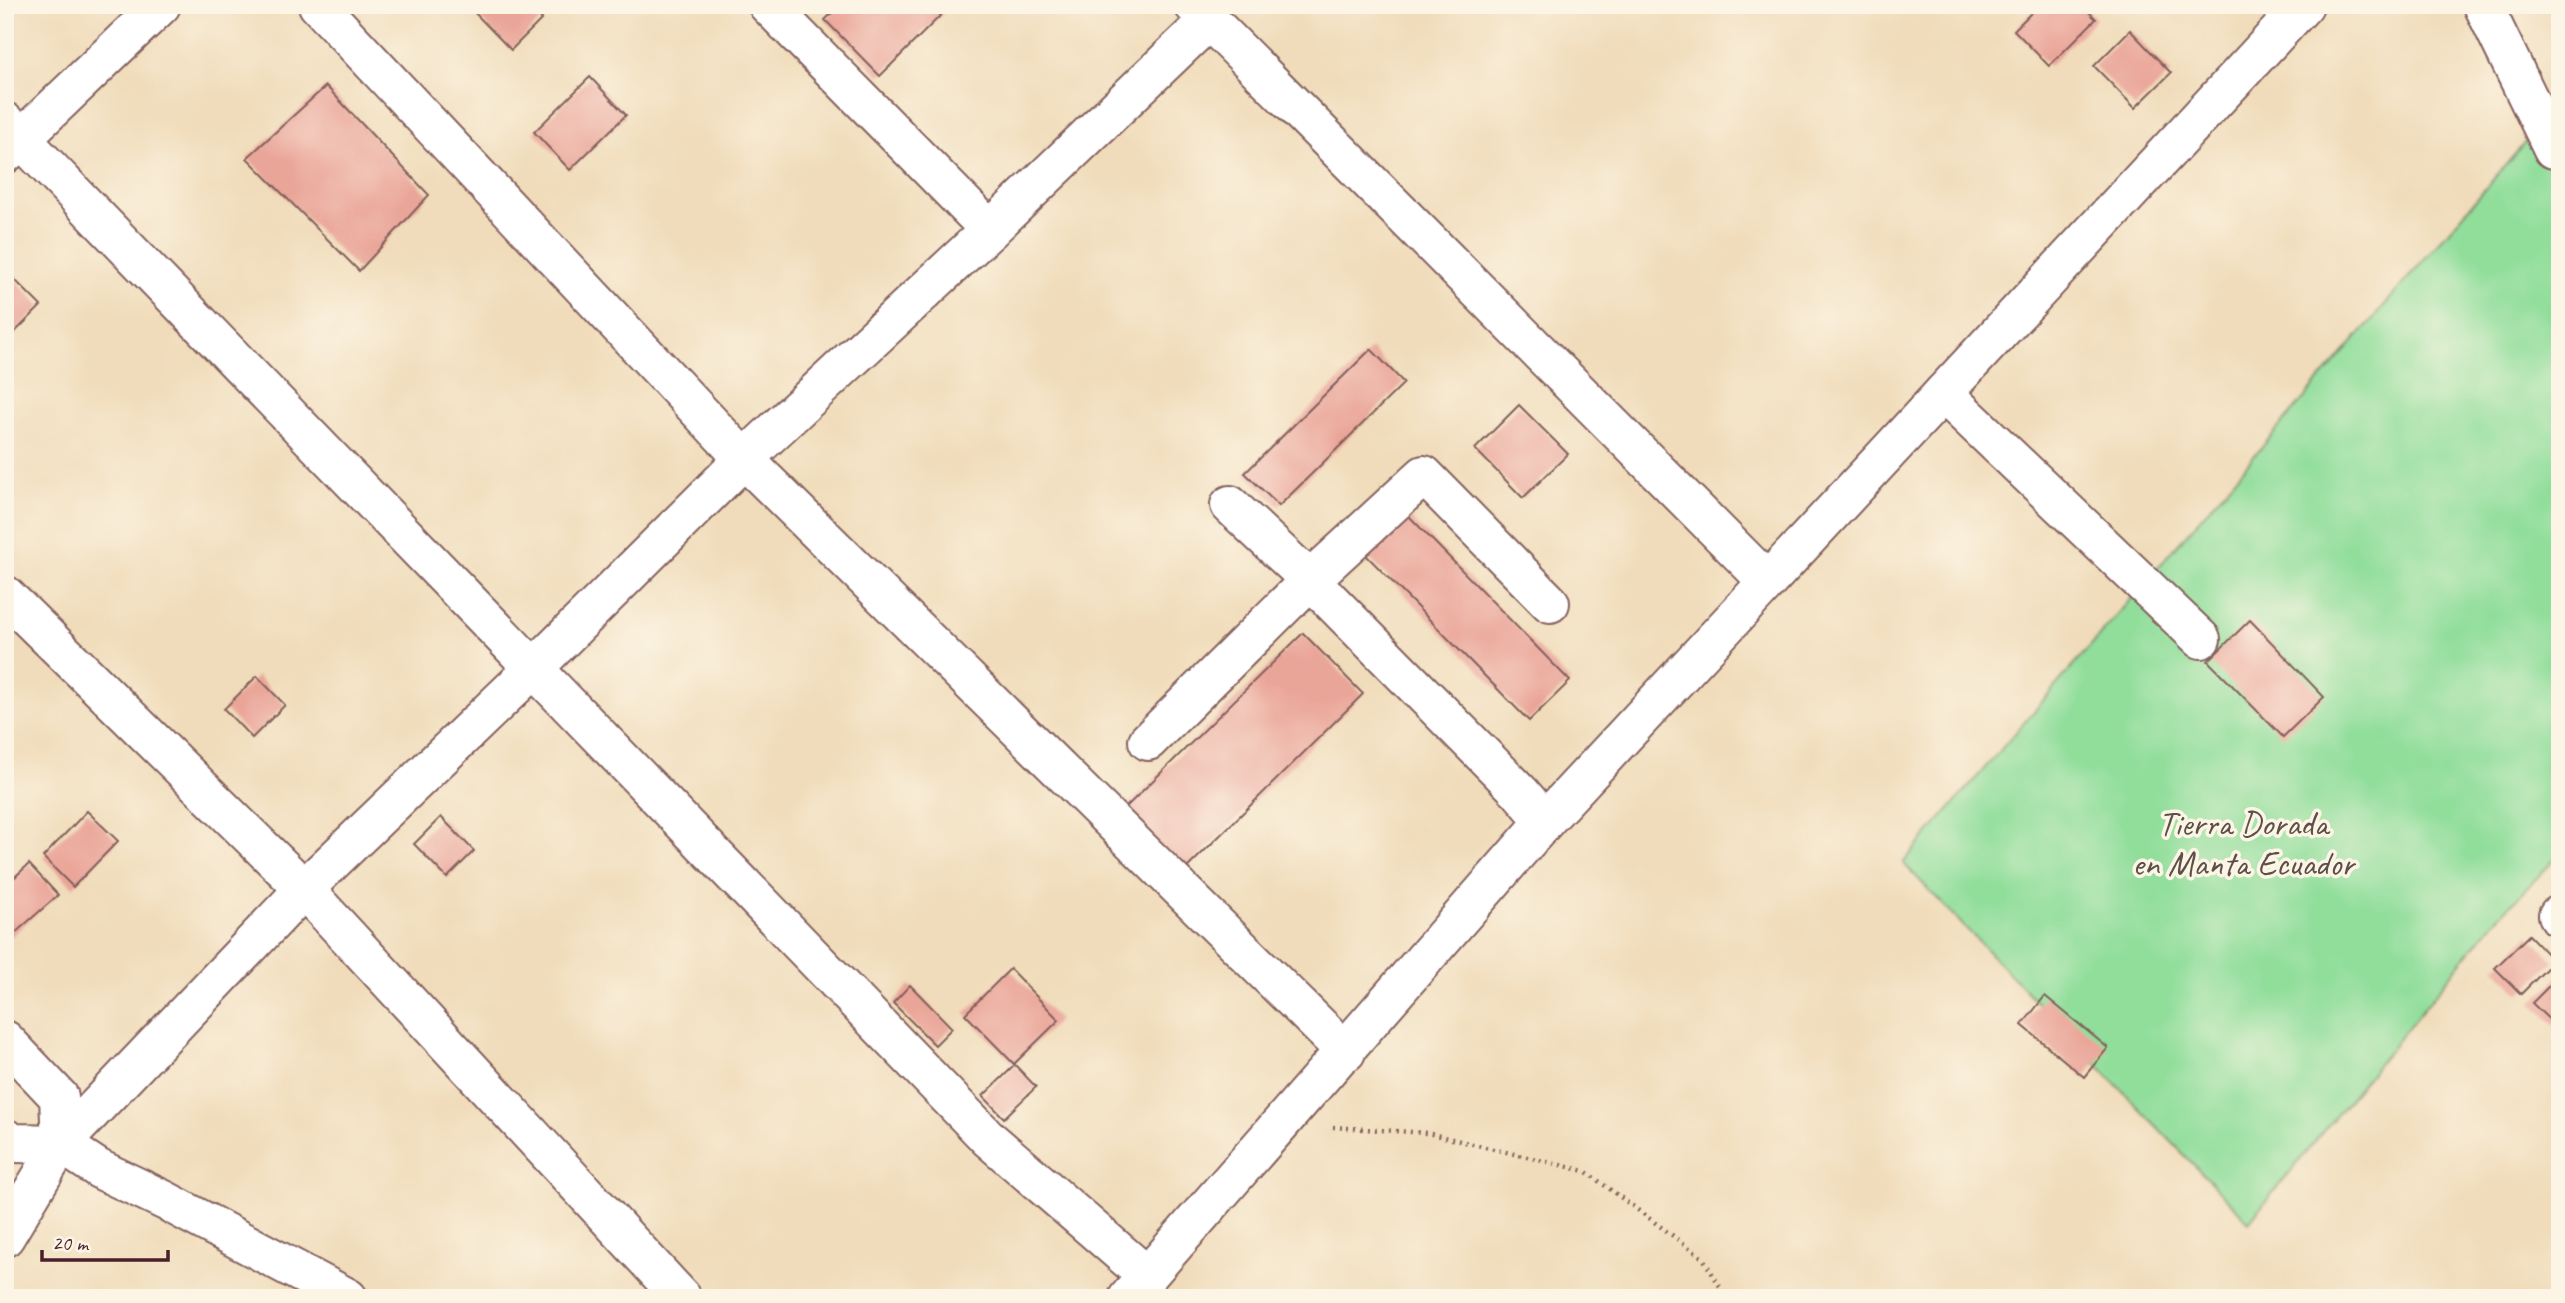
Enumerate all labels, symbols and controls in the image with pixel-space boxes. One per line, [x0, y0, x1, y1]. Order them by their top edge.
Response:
park label: Tierra Dorada en Manta Ecuador [2132, 801, 2356, 886]
scale bar [42, 1219, 168, 1263]
text: 20 m [52, 1230, 90, 1256]

